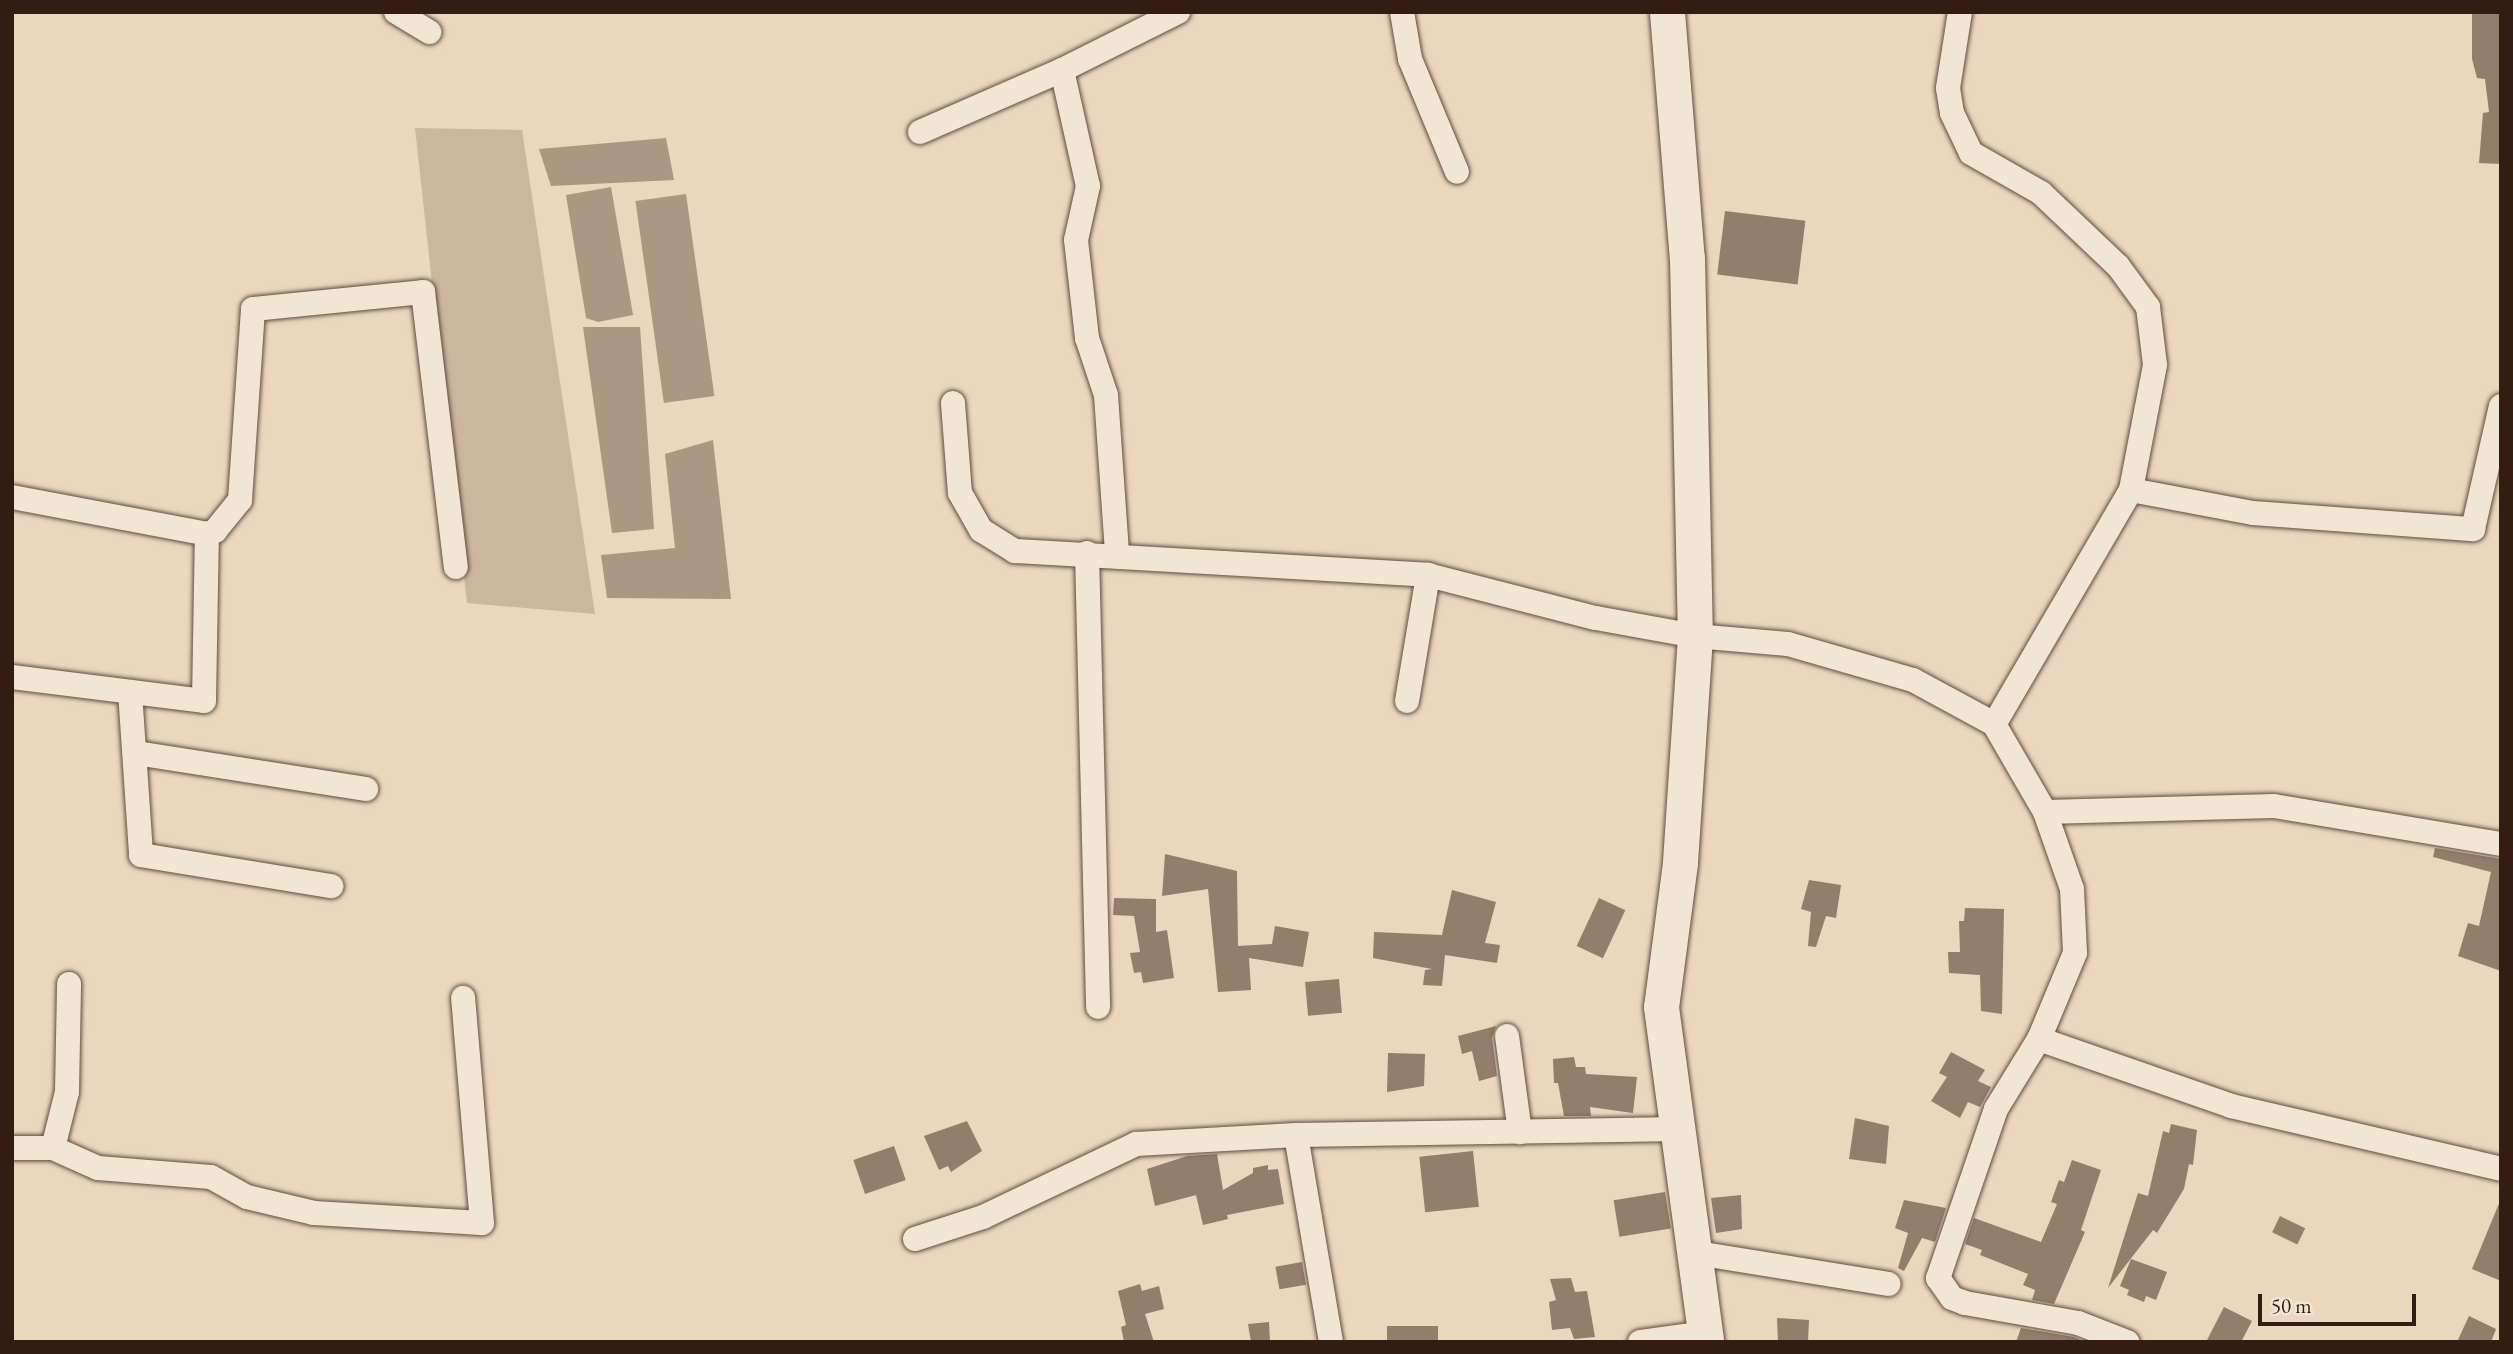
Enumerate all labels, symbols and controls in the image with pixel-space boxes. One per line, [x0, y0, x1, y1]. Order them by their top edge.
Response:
scale bar [2261, 1280, 2418, 1324]
text: 50 m [2271, 1292, 2312, 1319]

